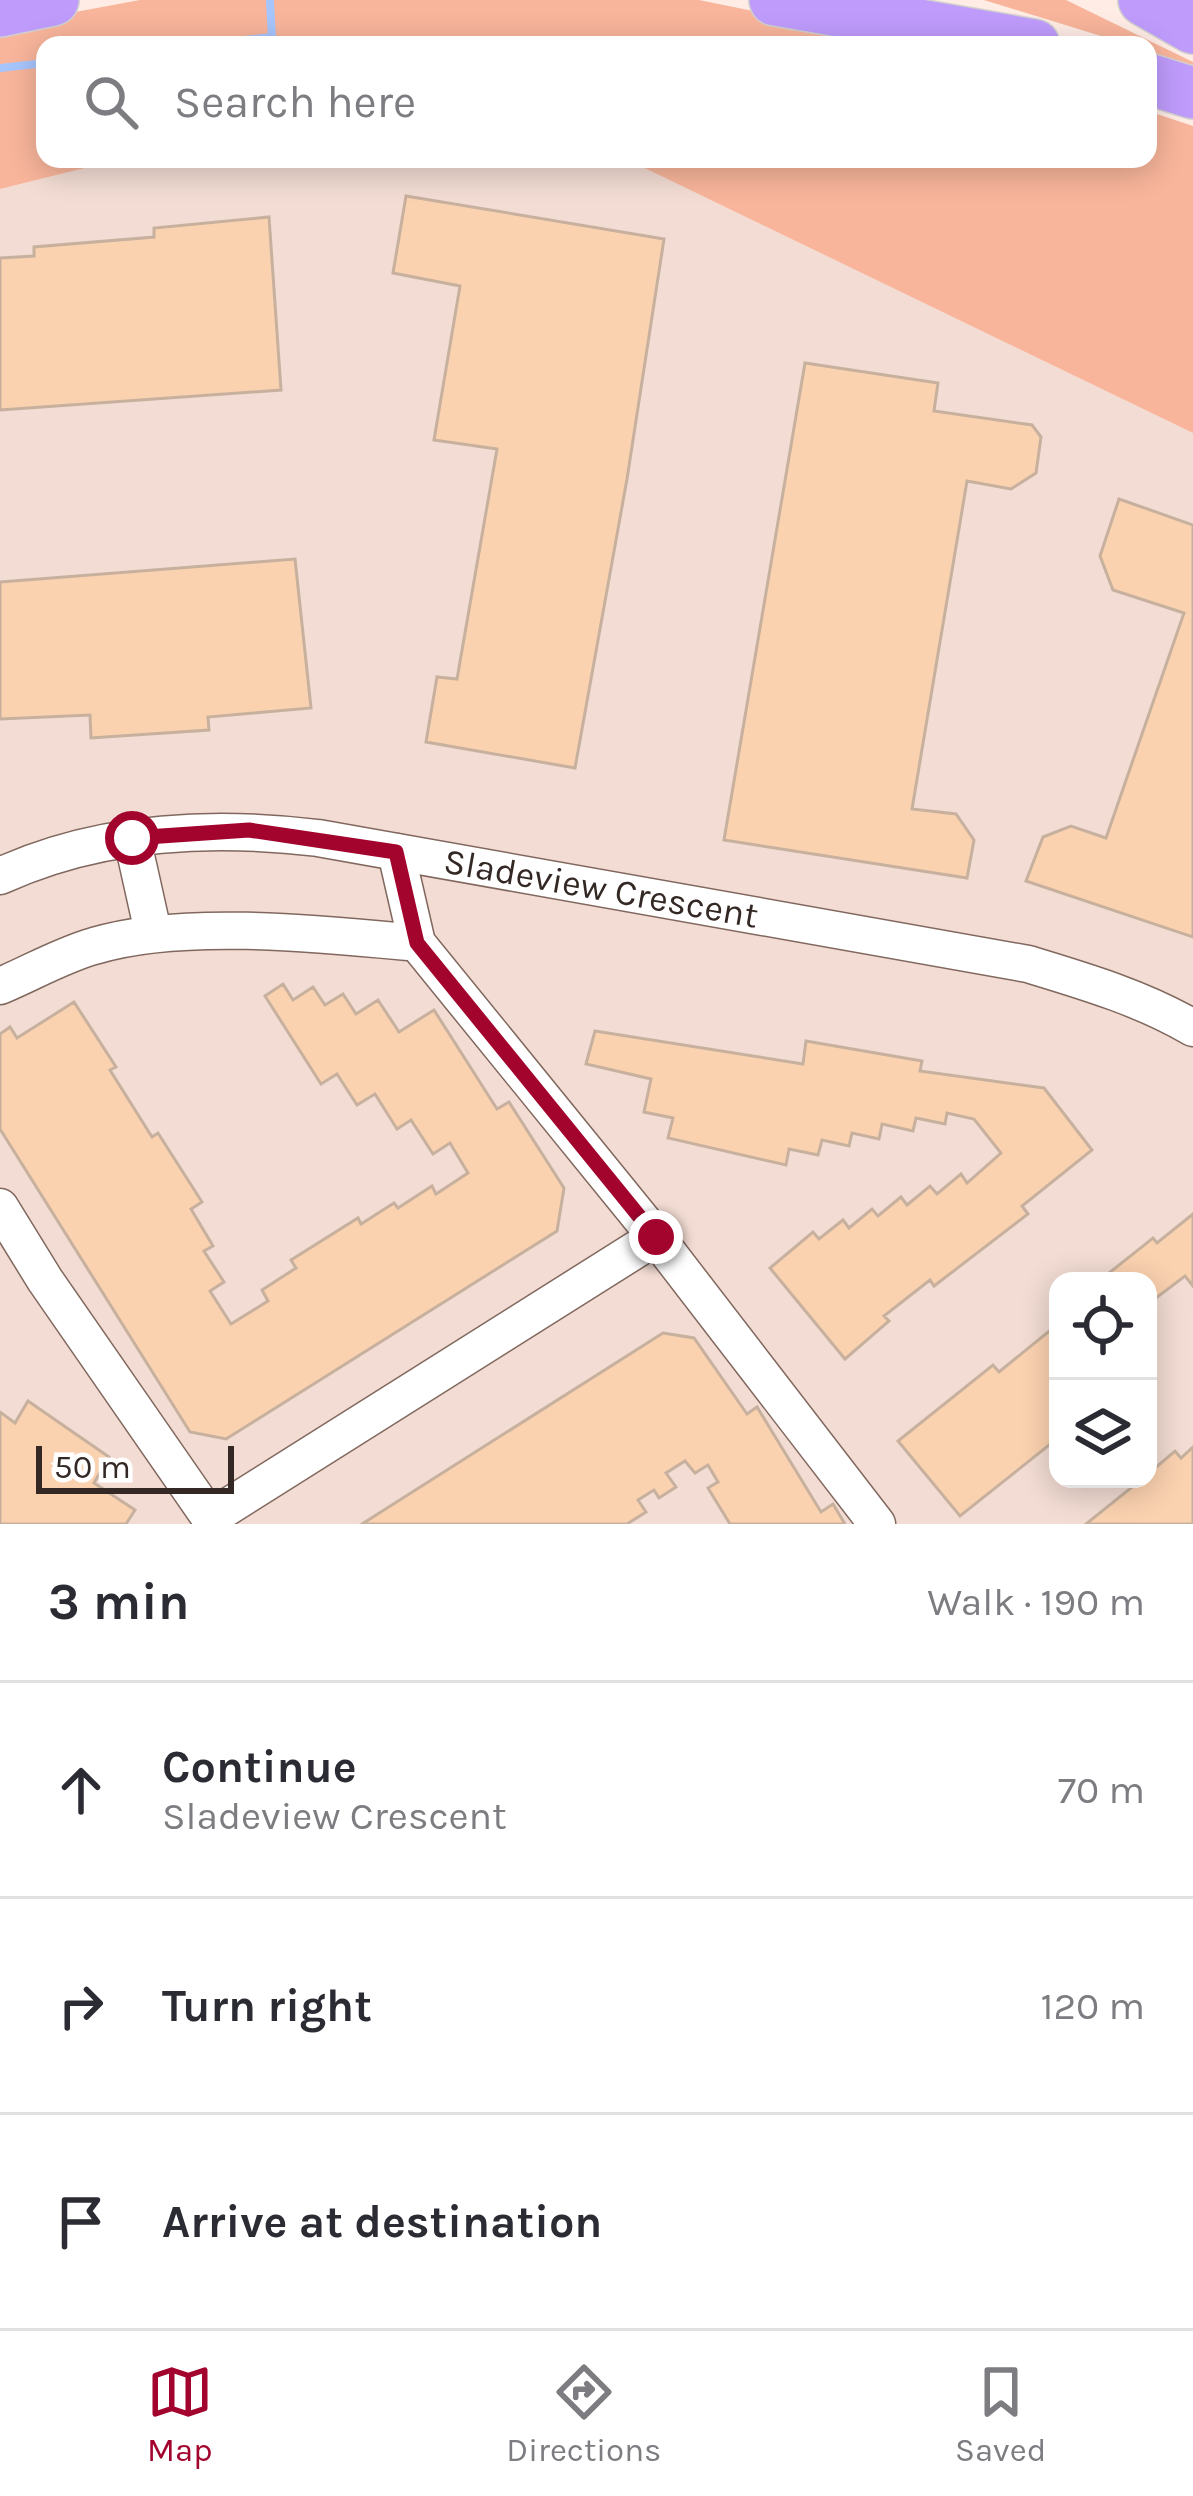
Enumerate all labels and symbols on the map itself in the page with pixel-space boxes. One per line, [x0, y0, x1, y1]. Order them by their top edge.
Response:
route start [105, 811, 159, 865]
street label: Sladeview Crescent [441, 840, 762, 937]
route end [629, 1210, 683, 1264]
scale bar [36, 1440, 234, 1493]

